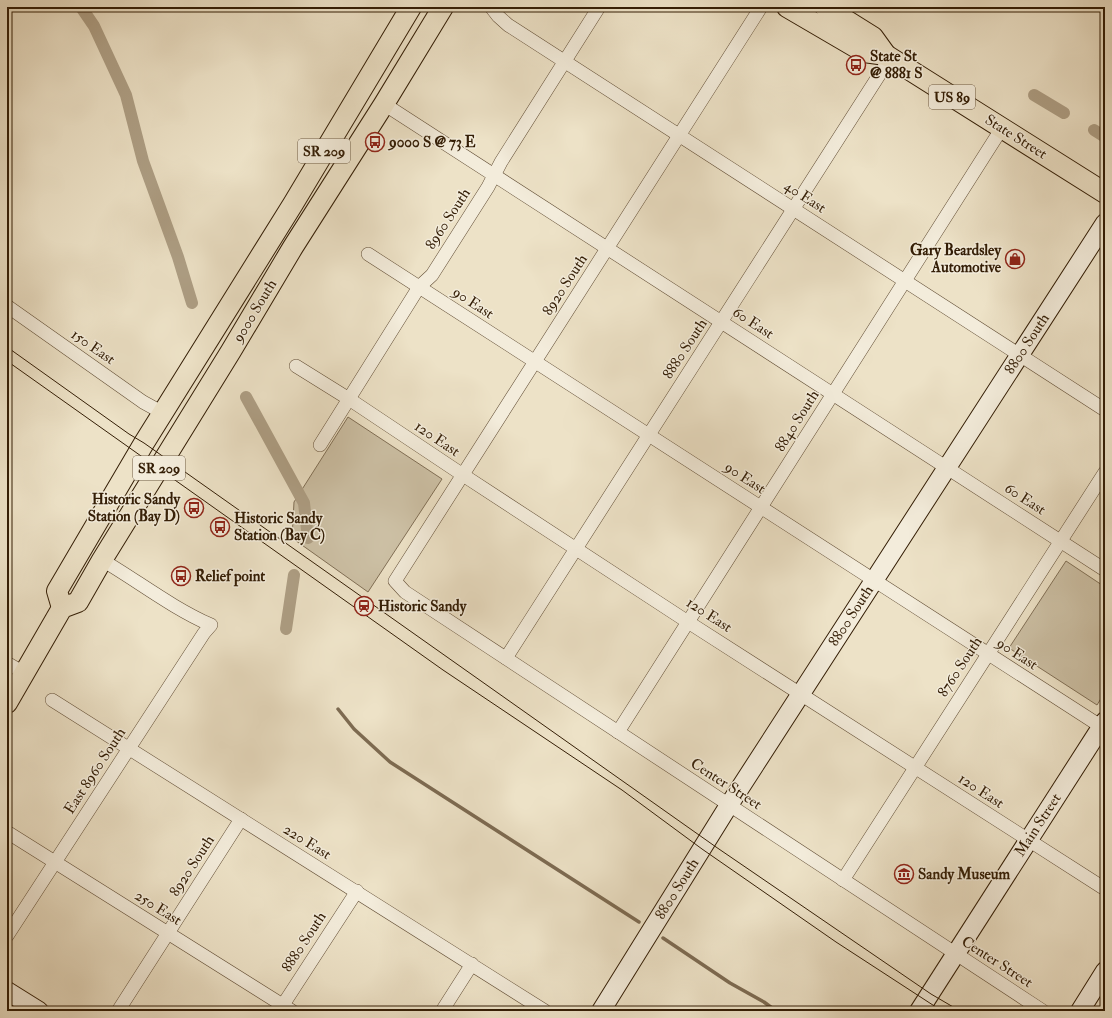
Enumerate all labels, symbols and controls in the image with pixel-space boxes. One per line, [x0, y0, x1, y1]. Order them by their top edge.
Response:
place label: State St @ 8881 S [870, 47, 923, 83]
bus stop icon: State St @ 8881 S [845, 54, 867, 76]
road number: US 89 [929, 85, 975, 109]
street label: State Street [981, 110, 1051, 164]
bus stop icon: 9000 S @ 73 E [364, 131, 386, 153]
place label: 9000 S @ 73 E [387, 133, 476, 152]
road number: SR 209 [298, 139, 350, 163]
street label: 40 East [781, 177, 830, 218]
street label: 8960 South [421, 185, 475, 253]
place label: Gary Beardsley Automotive [910, 241, 1002, 277]
shop icon: Gary Beardsley Automotive [1004, 248, 1026, 270]
street label: 8920 South [538, 251, 592, 319]
street label: 9000 South [228, 276, 281, 347]
street label: 90 East [448, 282, 497, 323]
street label: 60 East [729, 303, 777, 343]
street label: 8800 South [1000, 310, 1054, 378]
street label: 8880 South [659, 315, 712, 383]
street label: 150 East [67, 325, 119, 369]
street label: 8840 South [771, 387, 823, 455]
street label: 120 East [411, 417, 463, 461]
road number: SR 209 [133, 456, 185, 480]
street label: 90 East [720, 457, 769, 498]
street label: 60 East [1001, 479, 1049, 519]
place label: Historic Sandy Station (Bay D) [88, 490, 181, 527]
bus stop icon: Historic Sandy Station (Bay D) [183, 497, 205, 519]
place label: Historic Sandy Station (Bay C) [234, 509, 325, 546]
bus stop icon: Historic Sandy Station (Bay C) [209, 516, 231, 538]
bus stop icon: Relief point [170, 565, 192, 587]
place label: Relief point [195, 567, 265, 587]
street label: 8800 South [824, 582, 878, 650]
street label: 120 East [683, 593, 736, 637]
station icon: Historic Sandy [353, 595, 375, 617]
place label: Historic Sandy [378, 597, 468, 617]
street label: 8760 South [933, 633, 987, 701]
street label: 90 East [992, 633, 1041, 674]
street label: East 8960 South [60, 724, 130, 818]
street label: Center Street [687, 754, 765, 814]
street label: 120 East [955, 769, 1008, 813]
street label: Main Street [1011, 790, 1066, 860]
street label: 220 East [279, 820, 335, 864]
street label: 8920 South [165, 832, 219, 900]
street label: 8800 South [651, 855, 703, 923]
museum icon: Sandy Museum [893, 863, 915, 885]
place label: Sandy Museum [918, 865, 1011, 885]
street label: 250 East [131, 886, 185, 930]
street label: 8880 South [278, 908, 331, 976]
street label: Center Street [958, 932, 1036, 992]

